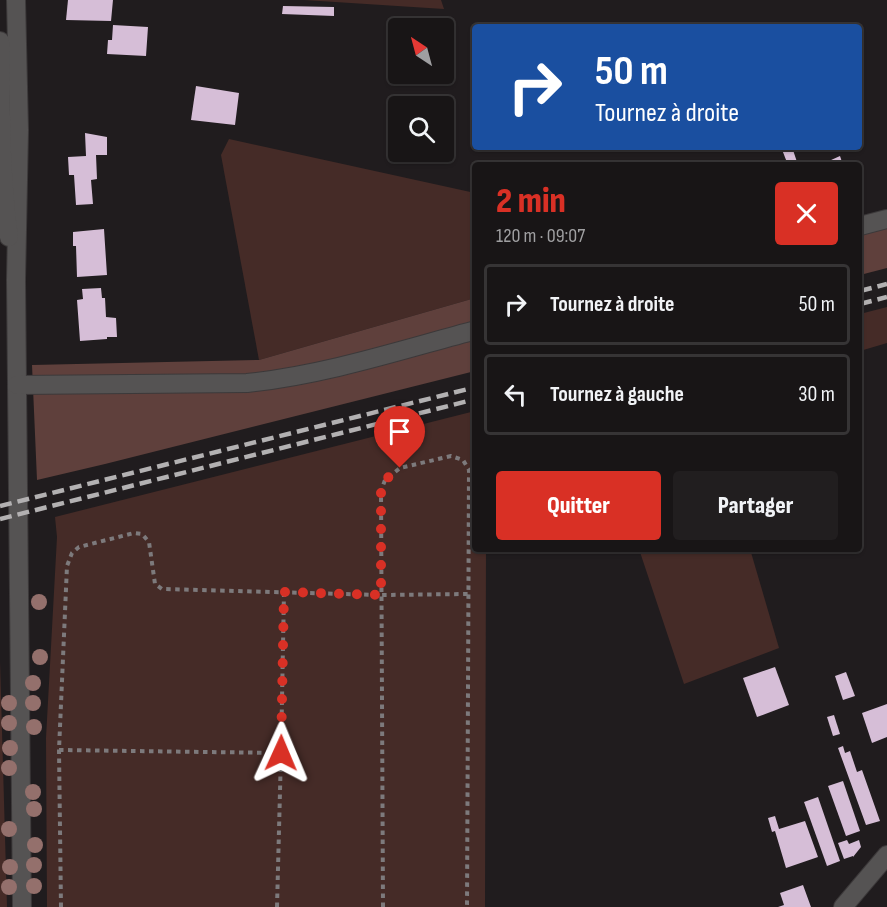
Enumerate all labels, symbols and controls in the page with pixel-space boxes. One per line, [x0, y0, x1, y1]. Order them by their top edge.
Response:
north arrow [388, 18, 454, 84]
map controls [388, 18, 454, 162]
text: 50 m [595, 46, 668, 97]
icon: right [496, 48, 574, 126]
button: search [388, 96, 454, 162]
text: Tournez à droite [595, 97, 739, 129]
text: 2 min [496, 180, 566, 223]
button: close [775, 182, 838, 245]
text: 120 m · 09:07 [496, 224, 585, 248]
icon: right [499, 288, 532, 321]
text: Tournez à droite [550, 291, 675, 318]
text: 50 m [799, 291, 835, 318]
icon: left [499, 378, 532, 411]
text: Tournez à gauche [550, 381, 684, 408]
text: 30 m [798, 381, 835, 408]
pin [374, 406, 425, 468]
icon: arrive [383, 415, 416, 448]
button: Quitter [496, 471, 661, 540]
button: Partager [673, 471, 838, 540]
position arrow [249, 721, 313, 785]

